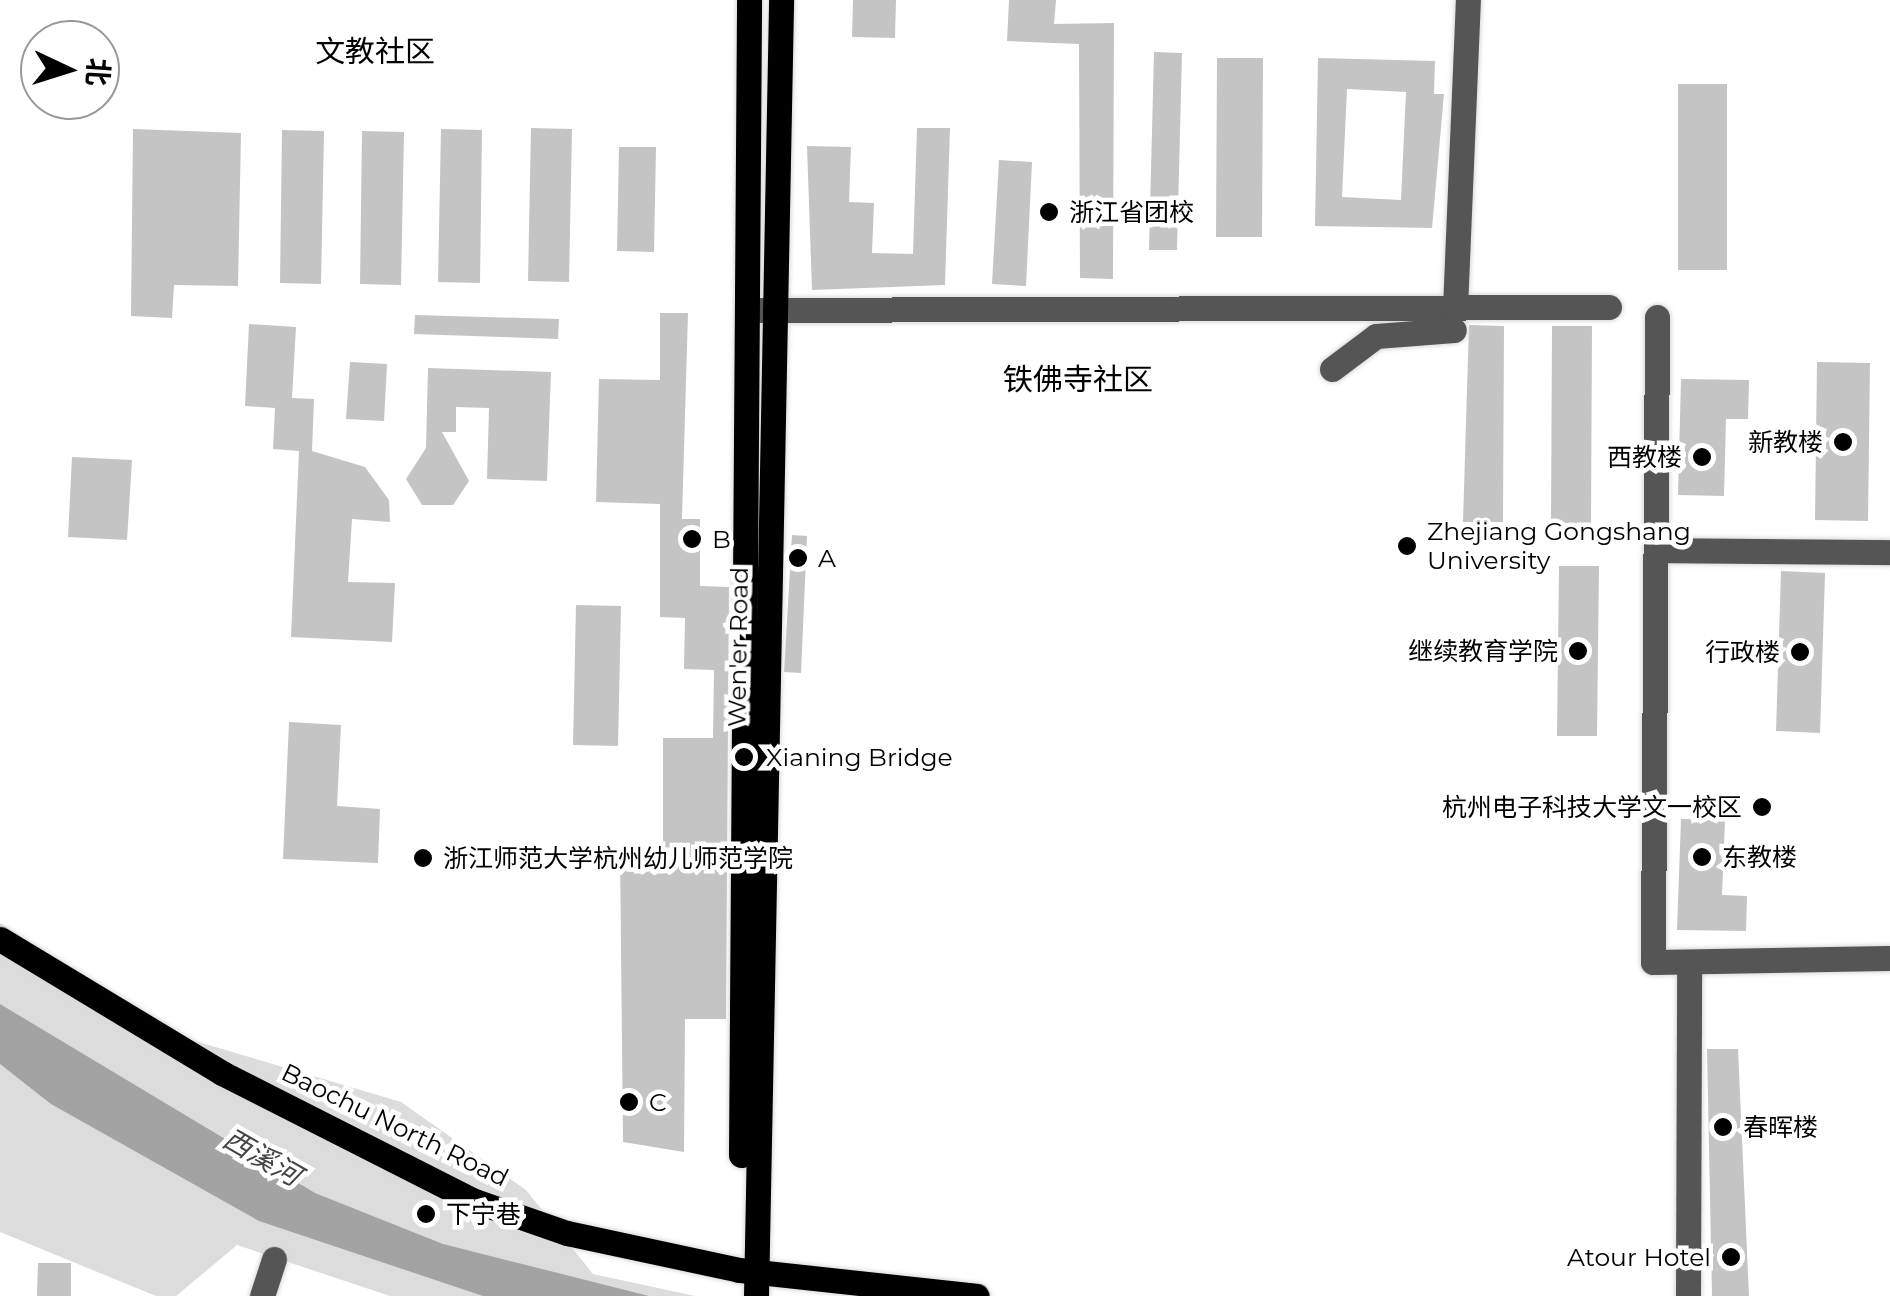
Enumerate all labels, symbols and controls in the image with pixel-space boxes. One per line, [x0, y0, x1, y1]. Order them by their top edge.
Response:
north arrow [20, 20, 120, 120]
district label: 文教社区 [315, 34, 435, 70]
text: 北 [80, 57, 116, 87]
place label: 浙江省团校 [1069, 197, 1194, 227]
marker: 浙江省团校 [1038, 201, 1060, 223]
district label: 铁佛寺社区 [1003, 362, 1153, 398]
place label: 新教楼 [1748, 427, 1823, 457]
marker: 新教楼 [1832, 431, 1854, 453]
place label: 西教楼 [1607, 442, 1682, 472]
marker: 西教楼 [1691, 446, 1713, 468]
place label: Zhejiang Gongshang University [1427, 517, 1691, 576]
place label: B [712, 524, 731, 554]
marker: B [681, 528, 703, 550]
marker: Zhejiang Gongshang University [1396, 535, 1418, 557]
place label: A [818, 543, 836, 573]
marker: A [787, 547, 809, 569]
street label: Wen'er Road [722, 567, 754, 727]
place label: 继续教育学院 [1408, 636, 1558, 666]
place label: 行政楼 [1705, 637, 1780, 667]
marker: 继续教育学院 [1567, 640, 1589, 662]
marker: 行政楼 [1789, 641, 1811, 663]
place label: Xianing Bridge [766, 742, 953, 772]
marker: Xianing Bridge [731, 744, 757, 770]
place label: 杭州电子科技大学文一校区 [1442, 792, 1742, 822]
marker: 杭州电子科技大学文一校区 [1751, 796, 1773, 818]
place label: 东教楼 [1722, 842, 1797, 872]
place label: 浙江师范大学杭州幼儿师范学院 [443, 843, 793, 873]
marker: 东教楼 [1691, 846, 1713, 868]
marker: 浙江师范大学杭州幼儿师范学院 [412, 847, 434, 869]
street label: Baochu North Road [277, 1057, 513, 1193]
place label: C [649, 1087, 667, 1117]
marker: C [618, 1091, 640, 1113]
place label: 春晖楼 [1743, 1112, 1818, 1142]
marker: 春晖楼 [1712, 1116, 1734, 1138]
water label: 西溪河 [217, 1121, 307, 1193]
place label: 下宁巷 [446, 1199, 521, 1229]
marker: 下宁巷 [415, 1203, 437, 1225]
place label: Atour Hotel [1567, 1242, 1711, 1272]
marker: Atour Hotel [1720, 1246, 1742, 1268]

